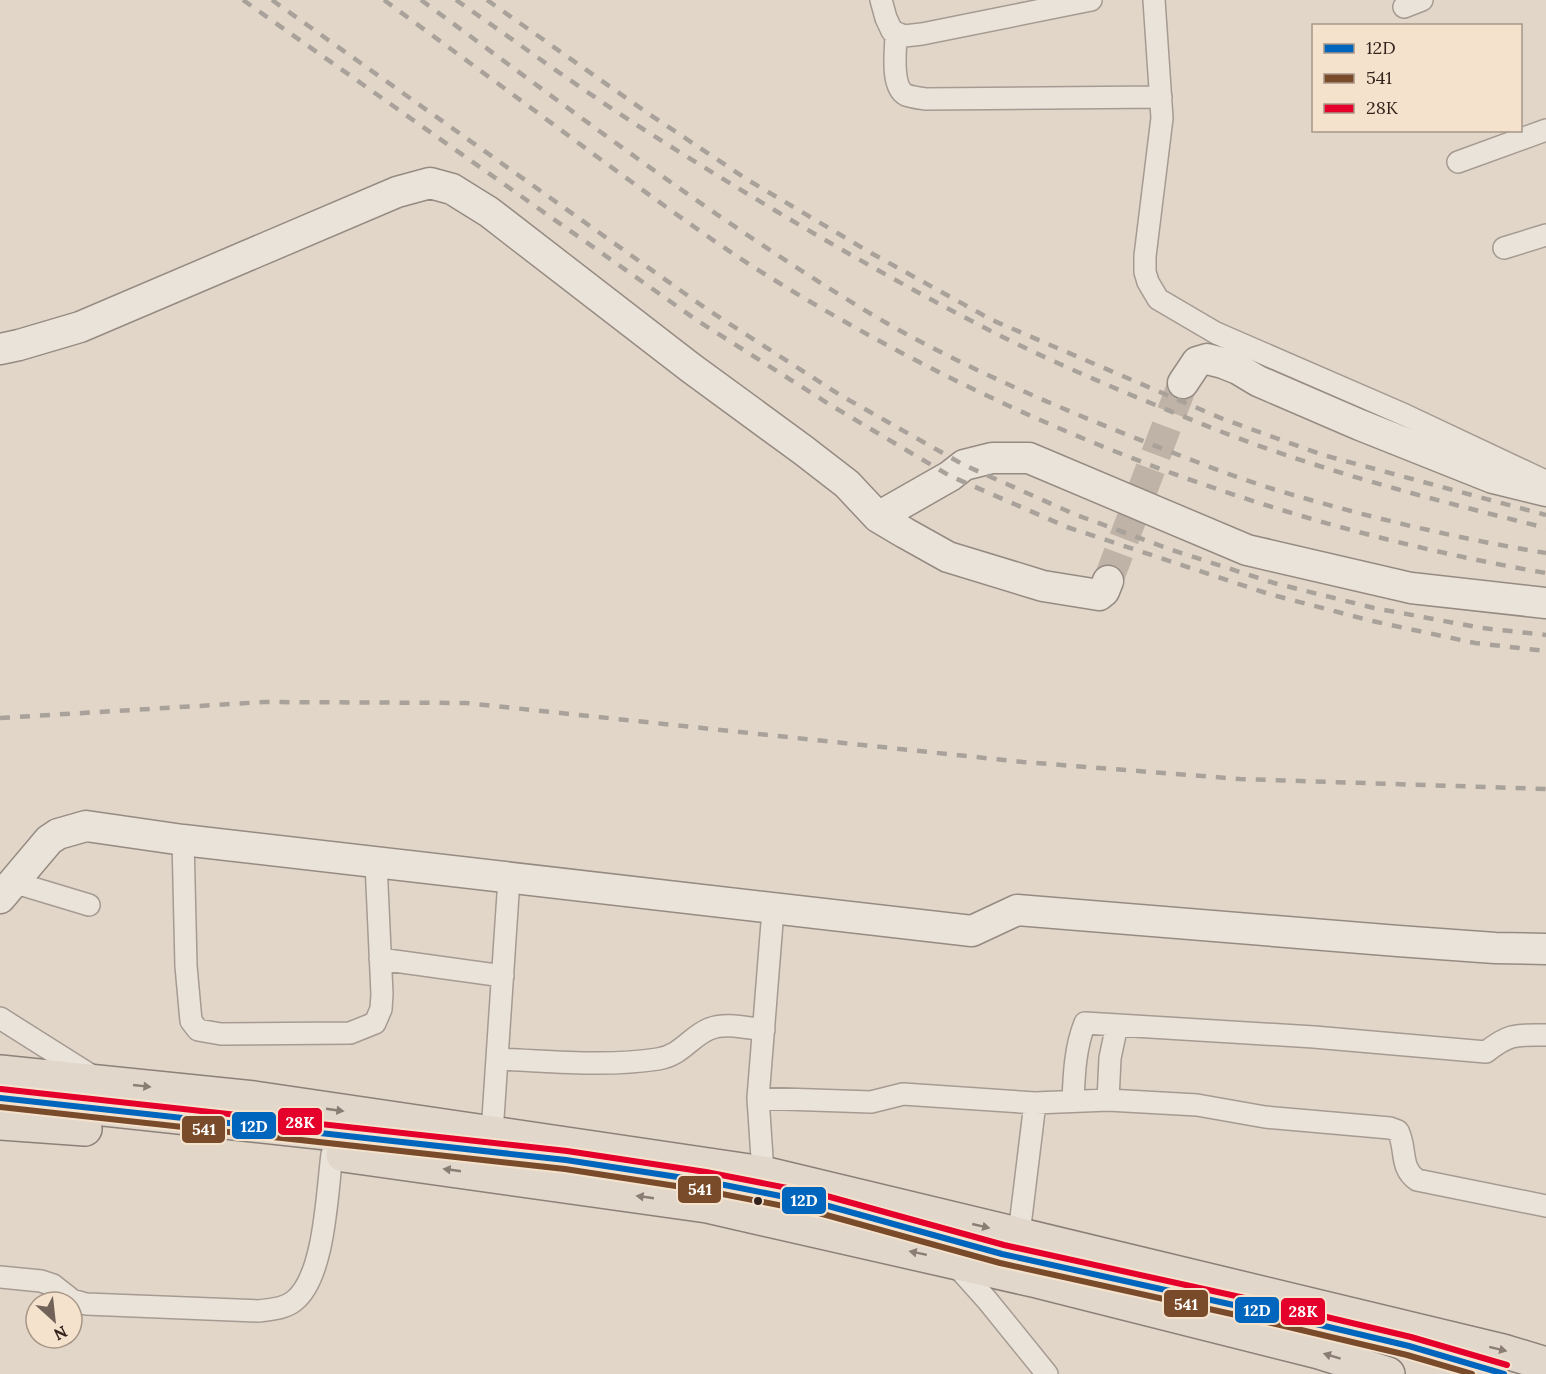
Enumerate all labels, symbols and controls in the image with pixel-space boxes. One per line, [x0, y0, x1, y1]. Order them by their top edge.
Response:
legend [1312, 24, 1522, 132]
text: 12D [1366, 36, 1396, 59]
text: 541 [1366, 66, 1392, 89]
text: 28K [1366, 96, 1399, 119]
one-way arrow [132, 1081, 151, 1090]
one-way arrow [326, 1105, 345, 1114]
line badge: 28K [277, 1107, 323, 1136]
line badge: 12D [231, 1111, 277, 1140]
text: 28K [285, 1112, 315, 1132]
line badge: 541 [181, 1115, 226, 1144]
text: 12D [240, 1116, 268, 1136]
text: 541 [192, 1119, 216, 1139]
one-way arrow [443, 1165, 462, 1174]
line badge: 541 [677, 1175, 722, 1204]
text: 541 [688, 1179, 712, 1199]
line badge: 12D [781, 1186, 827, 1215]
text: 12D [790, 1190, 818, 1210]
one-way arrow [636, 1193, 655, 1202]
unlabelled marker [752, 1195, 764, 1207]
one-way arrow [972, 1221, 991, 1231]
one-way arrow [909, 1248, 928, 1258]
line badge: 541 [1163, 1289, 1209, 1318]
north arrow [24, 1290, 84, 1350]
text: 541 [1174, 1294, 1198, 1314]
line badge: 12D [1234, 1296, 1280, 1324]
line badge: 28K [1280, 1297, 1326, 1326]
text: 12D [1243, 1300, 1271, 1320]
text: 28K [1288, 1301, 1318, 1321]
text: N [51, 1322, 71, 1345]
one-way arrow [1489, 1345, 1507, 1355]
one-way arrow [1323, 1351, 1341, 1361]

